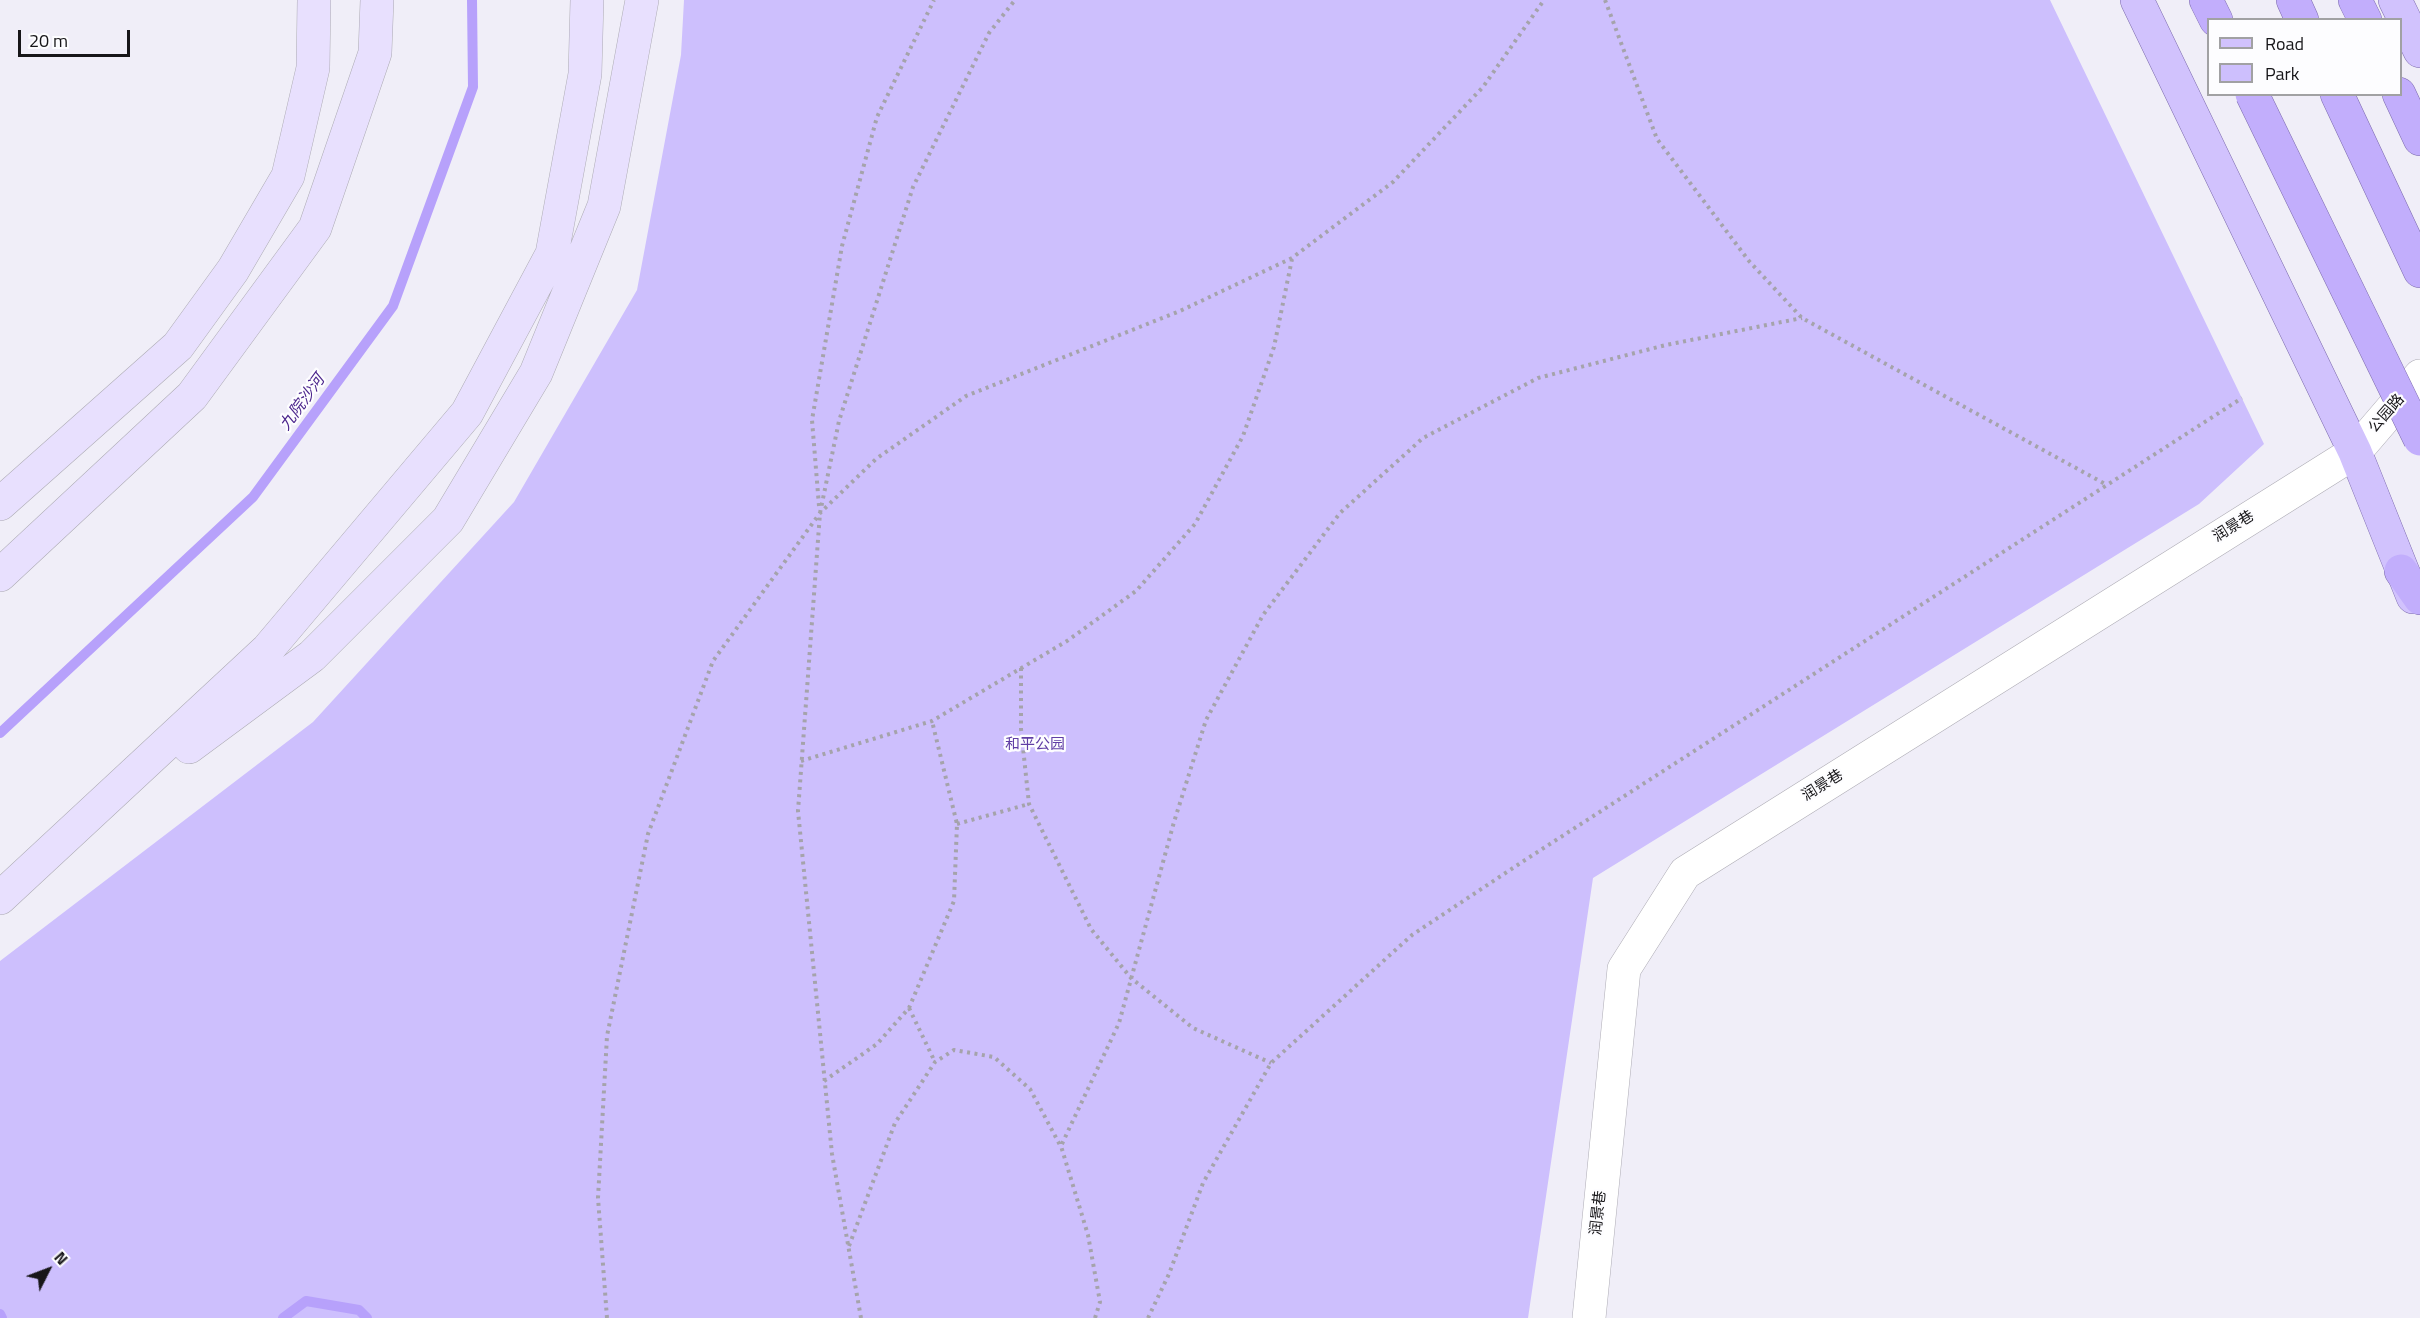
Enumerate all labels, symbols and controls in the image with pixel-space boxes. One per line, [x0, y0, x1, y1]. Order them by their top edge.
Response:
scale bar [21, 18, 134, 56]
legend [2207, 18, 2402, 96]
text: 20 m [29, 27, 68, 54]
text: Road [2265, 30, 2304, 57]
text: Park [2265, 60, 2299, 87]
water label: 九院沙河 [276, 371, 330, 435]
street label: 公园路 [2365, 391, 2409, 437]
street label: 润景巷 [2210, 507, 2258, 547]
park label: 和平公园 [1005, 736, 1065, 754]
street label: 润景巷 [1799, 766, 1847, 806]
street label: 润景巷 [1588, 1190, 1610, 1236]
north arrow [18, 1240, 78, 1300]
text: N [49, 1246, 74, 1270]

